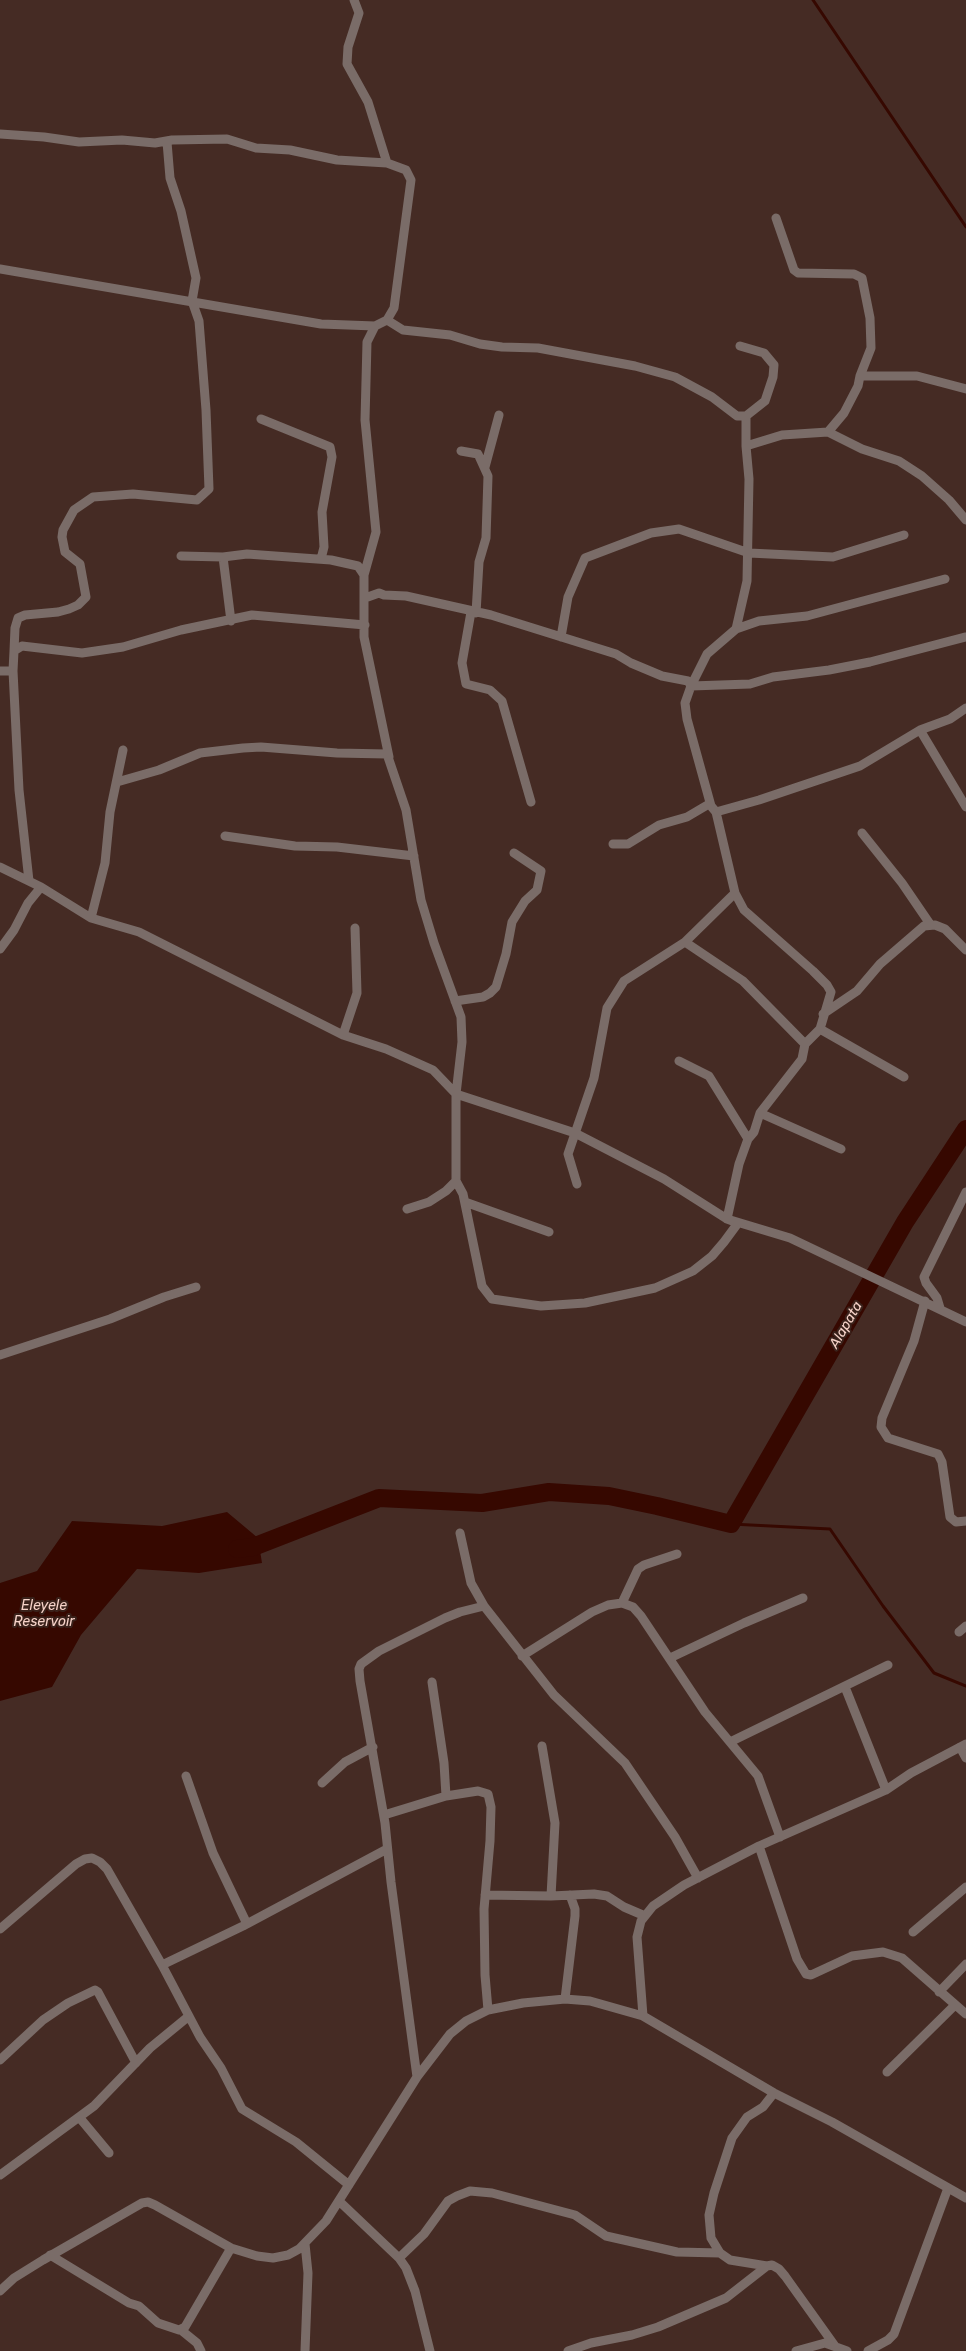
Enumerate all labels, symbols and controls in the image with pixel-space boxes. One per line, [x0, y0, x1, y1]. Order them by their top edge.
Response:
water label: Alapata [826, 1299, 866, 1351]
water label: Eleyele Reservoir [13, 1598, 75, 1630]

